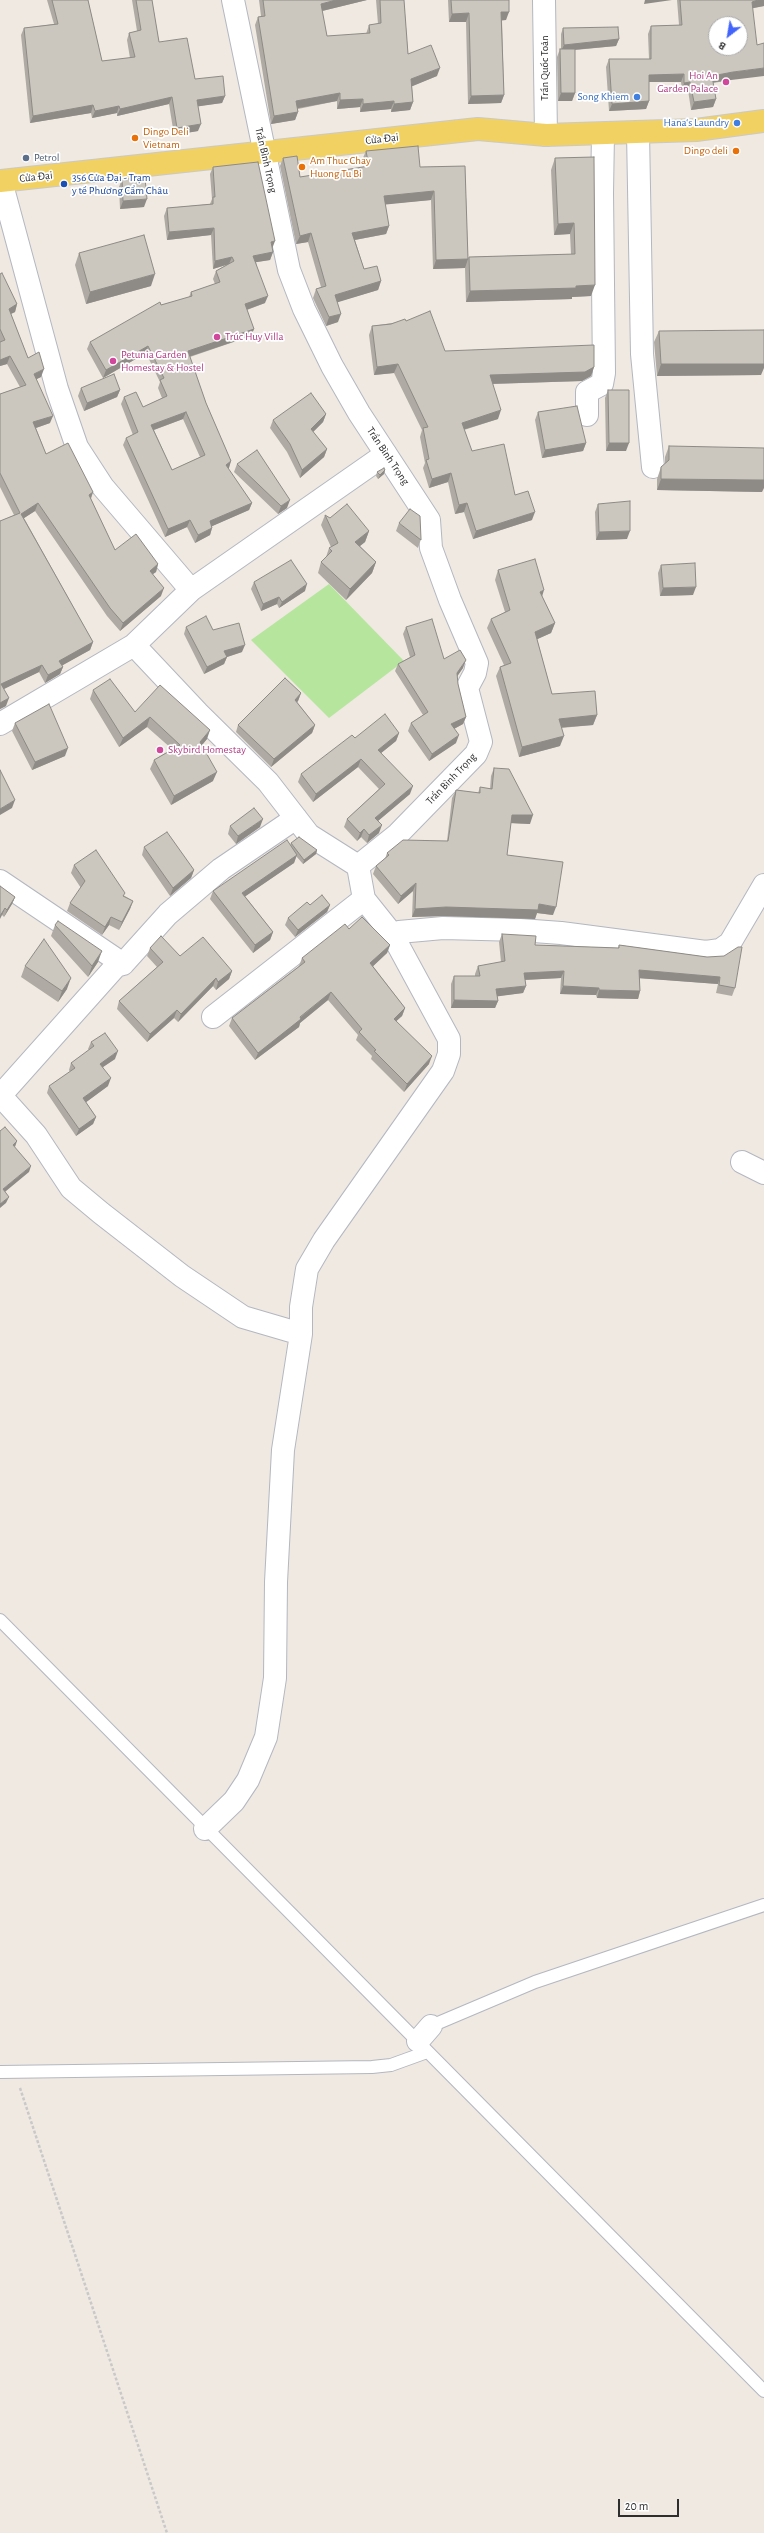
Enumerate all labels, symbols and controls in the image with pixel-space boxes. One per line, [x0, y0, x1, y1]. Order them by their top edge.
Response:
north arrow [708, 16, 748, 56]
street label: Trần Quốc Toản [538, 35, 552, 101]
text: B [717, 40, 728, 52]
place label: Hoi An Garden Palace [657, 69, 718, 95]
marker: Hoi An Garden Palace [721, 77, 731, 87]
place label: Song Khiem [578, 90, 629, 104]
marker: Song Khiem [632, 92, 642, 102]
place label: Hana‘s Laundry [664, 116, 729, 130]
marker: Hana‘s Laundry [732, 118, 742, 128]
place label: Dingo Deli Vietnam [143, 125, 189, 151]
street label: Trần Bình Trọng [252, 126, 280, 194]
street label: Cửa Đại [365, 131, 399, 147]
marker: Dingo Deli Vietnam [130, 133, 140, 143]
place label: Dingo deli [684, 144, 728, 158]
marker: Dingo deli [731, 146, 741, 156]
place label: Petrol [34, 151, 59, 165]
marker: Petrol [21, 153, 31, 163]
place label: Am Thuc Chay Huong Tu Bi [310, 154, 371, 180]
marker: Am Thuc Chay Huong Tu Bi [297, 162, 307, 172]
street label: Cửa Đại [19, 169, 53, 185]
place label: 356 Cửa Đại - Trạm y tế Phương Cẩm Châu [72, 171, 168, 197]
marker: 356 Cửa Đại - Trạm y tế Phương Cẩm Châu [59, 179, 69, 189]
place label: Trúc Huy Villa [225, 330, 284, 344]
marker: Trúc Huy Villa [212, 332, 222, 342]
place label: Petunia Garden Homestay & Hostel [121, 348, 204, 374]
marker: Petunia Garden Homestay & Hostel [108, 356, 118, 366]
street label: Trần Bình Trọng [364, 425, 412, 487]
place label: Skybird Homestay [168, 743, 246, 757]
marker: Skybird Homestay [155, 745, 165, 755]
street label: Trần Bình Trọng [423, 750, 479, 808]
scale bar [620, 2491, 681, 2517]
text: 20 m [625, 2500, 648, 2512]

